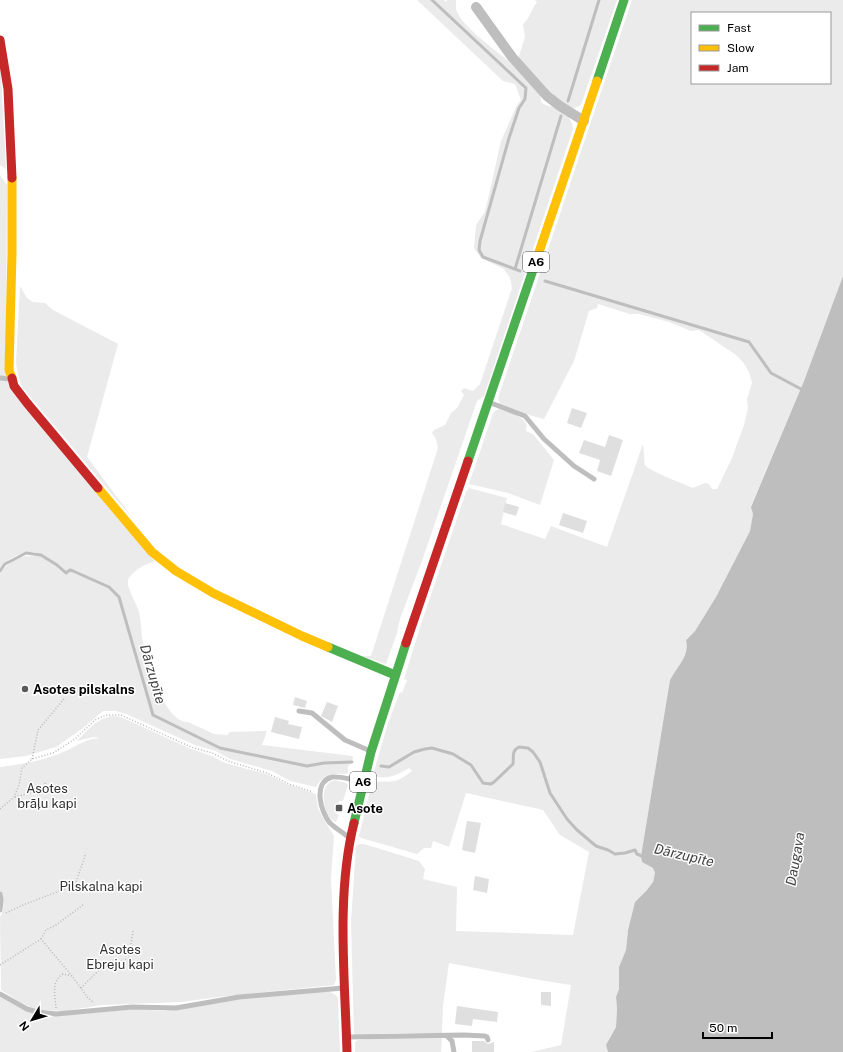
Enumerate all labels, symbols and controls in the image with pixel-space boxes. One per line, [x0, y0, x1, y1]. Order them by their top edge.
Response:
legend [691, 12, 831, 84]
text: Fast [727, 21, 752, 35]
text: Slow [727, 41, 755, 55]
text: Jam [727, 61, 749, 75]
road number: A6 [523, 252, 549, 272]
water label: Dārzupīte [137, 642, 169, 706]
place label: Asotes pilskalns [33, 682, 135, 697]
marker: Asotes pilskalns [20, 684, 30, 694]
road number: A6 [350, 772, 376, 792]
park label: Asotes brāļu kapi [17, 781, 77, 811]
place label: Asote [347, 801, 383, 816]
marker: Asote [334, 803, 344, 813]
water label: Daugava [782, 831, 808, 887]
water label: Dārzupīte [652, 840, 716, 870]
park label: Pilskalna kapi [59, 879, 143, 894]
park label: Asotes Ebreju kapi [86, 942, 154, 972]
north arrow [12, 1000, 52, 1040]
scale bar [703, 1014, 772, 1040]
text: N [17, 1019, 31, 1033]
text: 50 m [709, 1021, 737, 1035]

